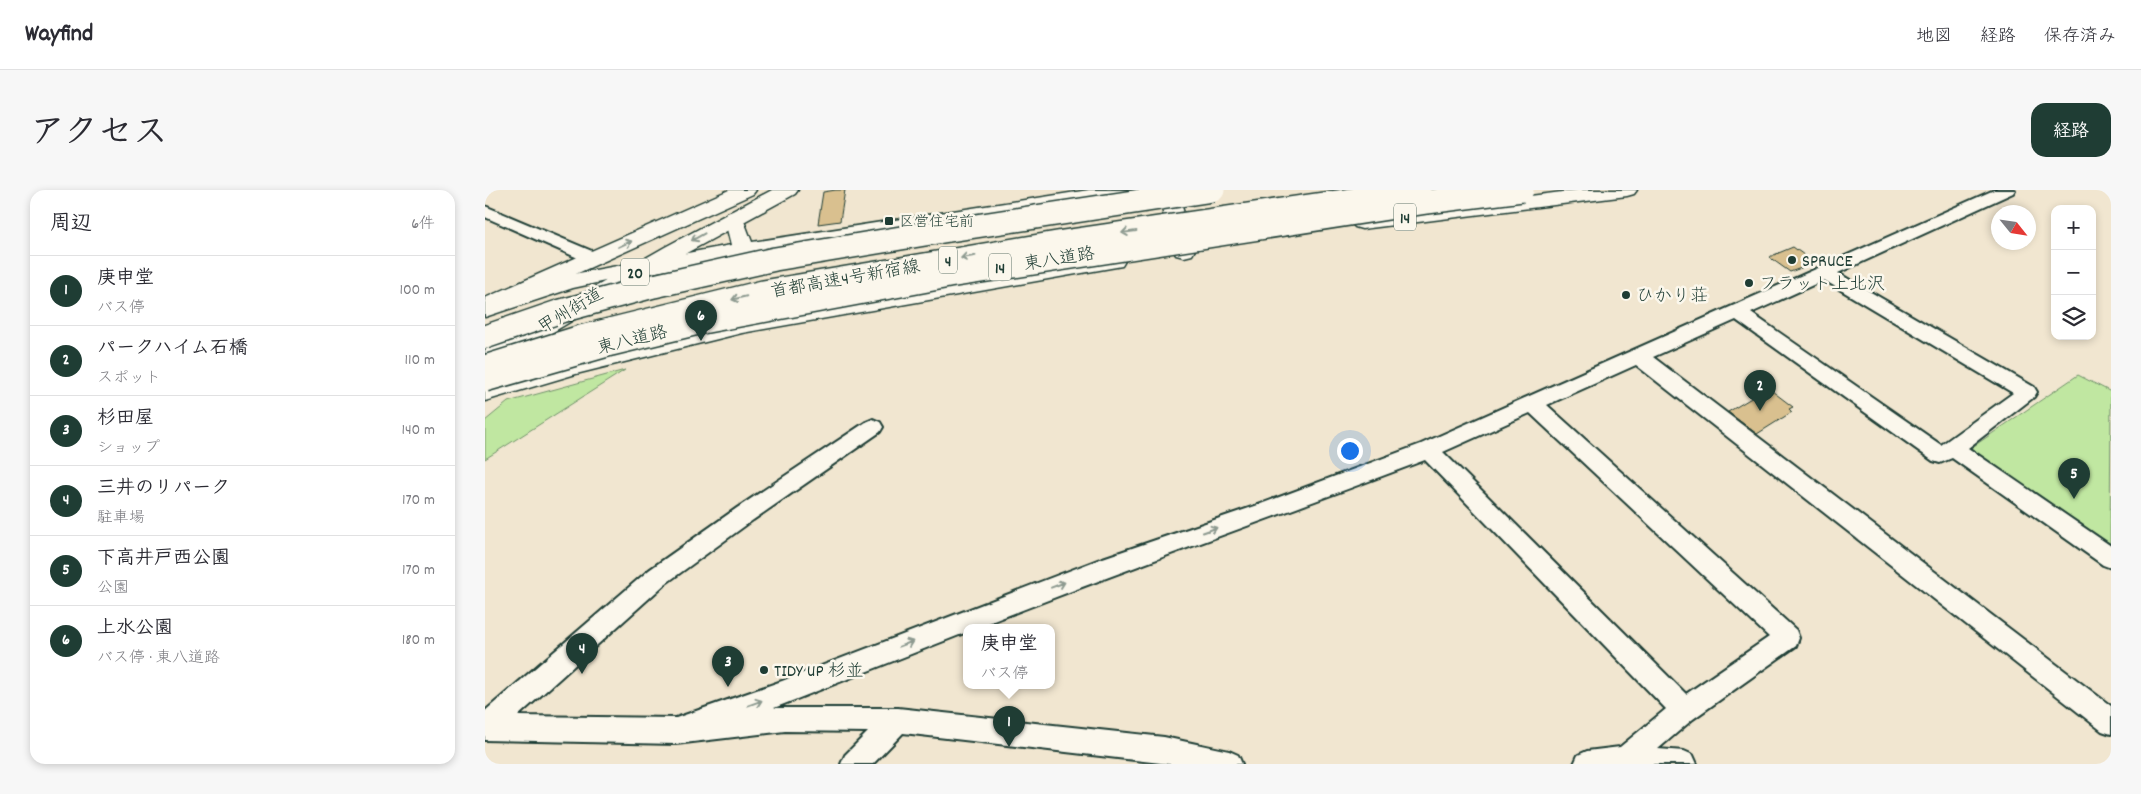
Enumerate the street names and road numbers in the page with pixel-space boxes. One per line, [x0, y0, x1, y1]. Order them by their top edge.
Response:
road number: 14 [1394, 204, 1416, 231]
street label: 東八道路 [1022, 242, 1097, 278]
road number: 4 [939, 246, 957, 274]
road number: 14 [989, 254, 1011, 280]
street label: 首都高速4号新宿線 [769, 255, 922, 306]
road number: 20 [621, 258, 649, 285]
street label: 甲州街道 [534, 283, 609, 341]
street label: 東八道路 [595, 321, 671, 362]

